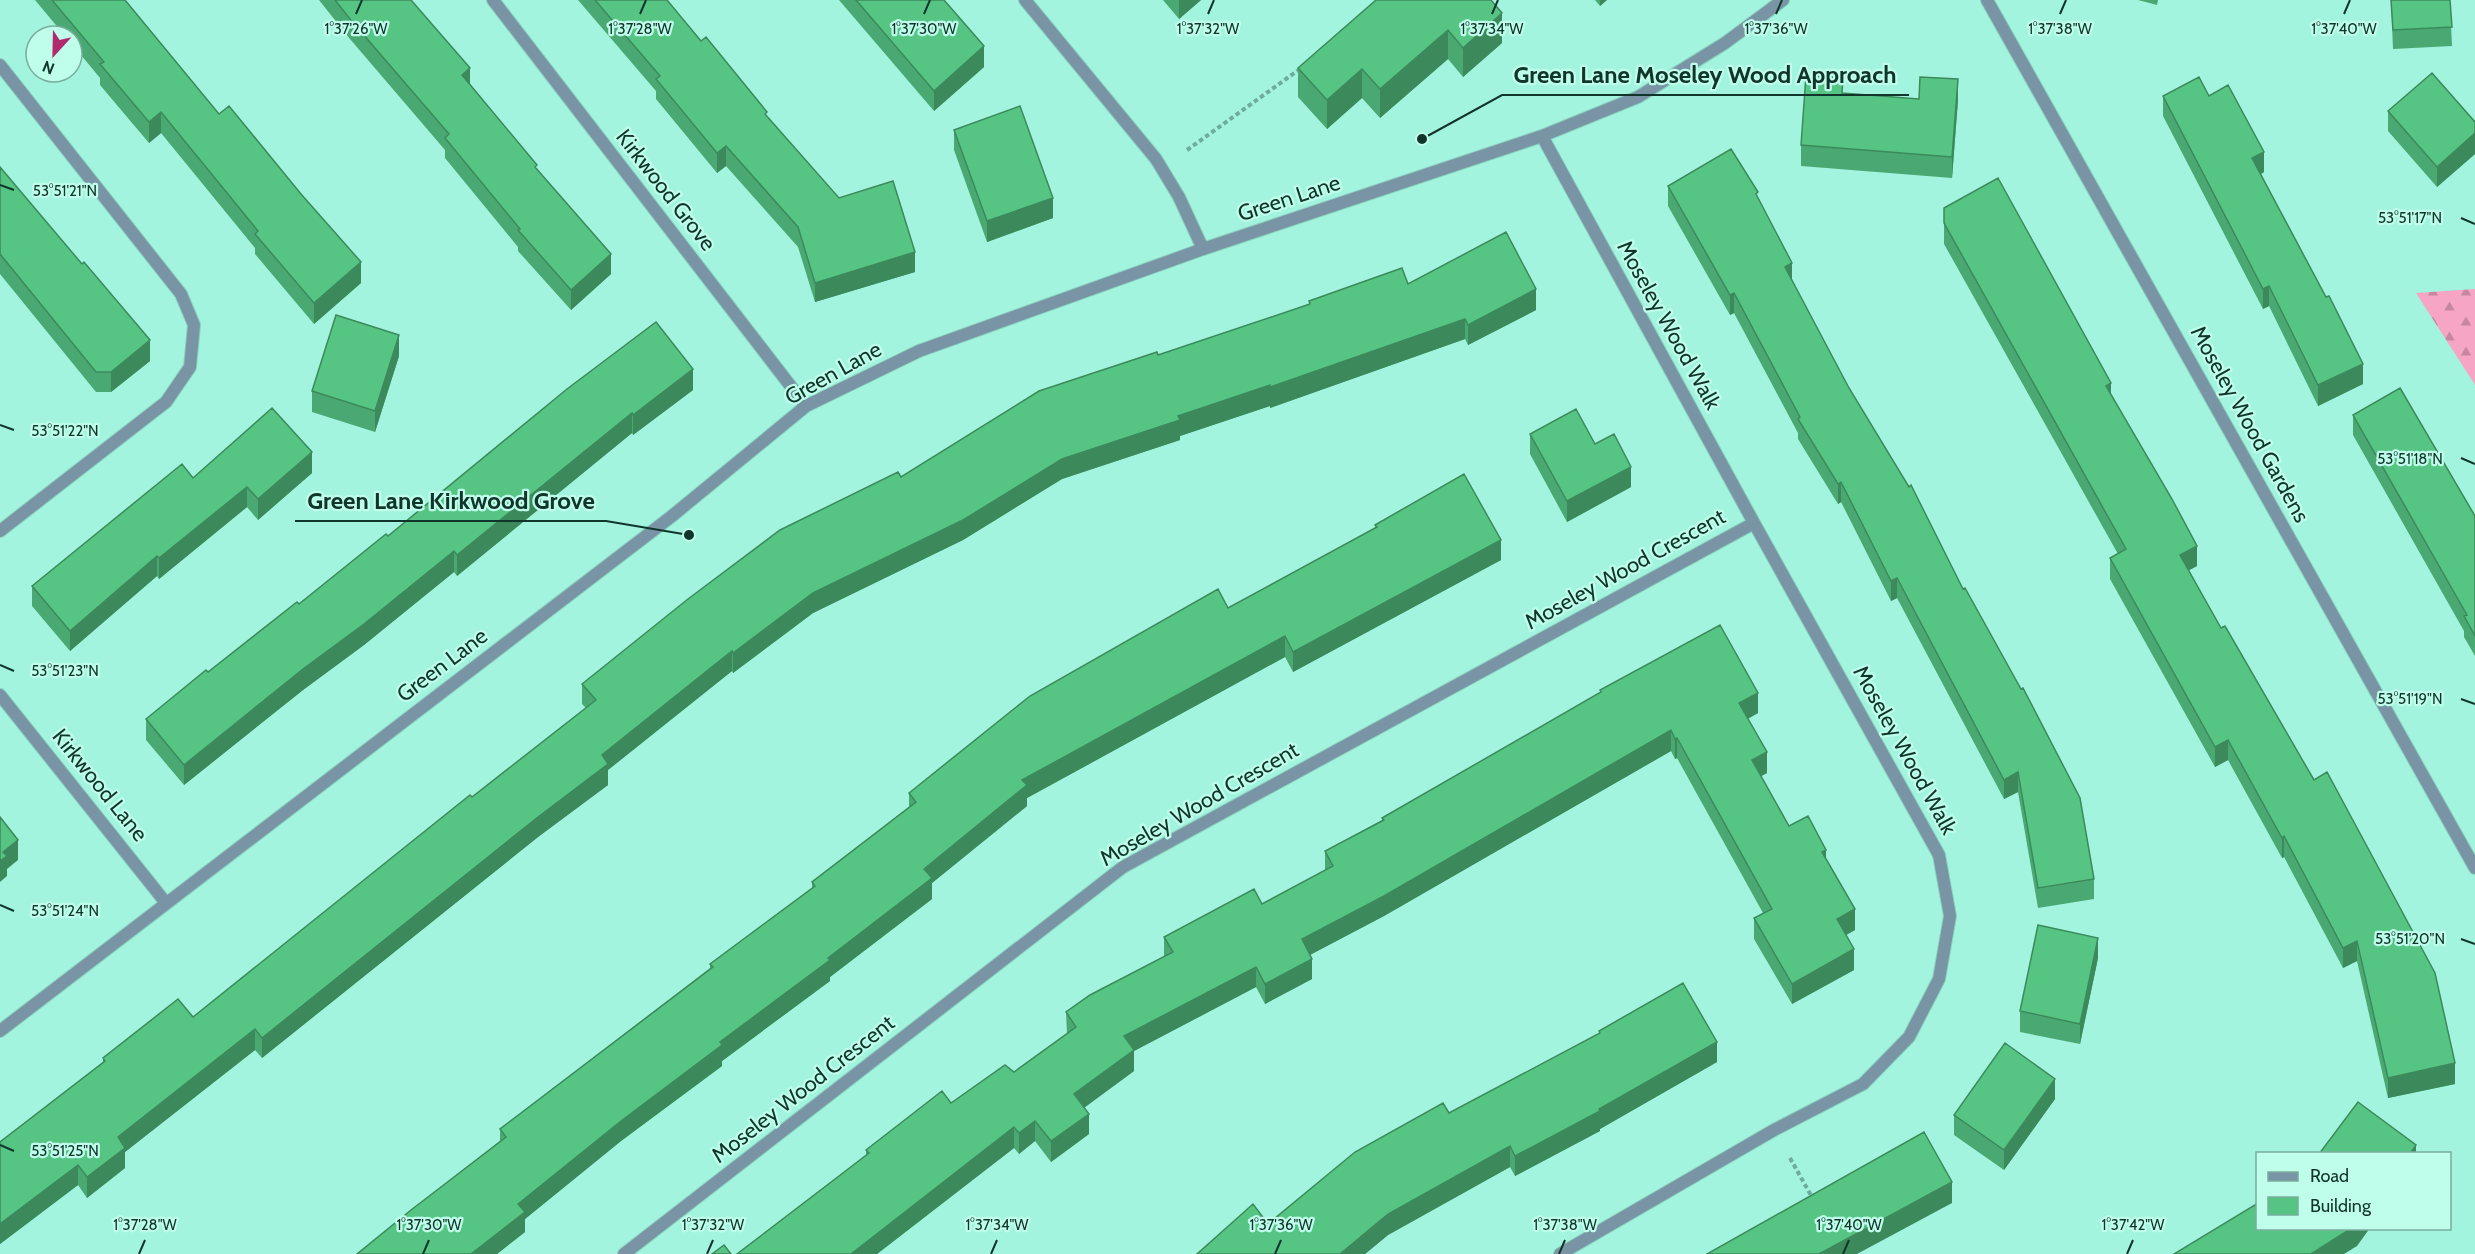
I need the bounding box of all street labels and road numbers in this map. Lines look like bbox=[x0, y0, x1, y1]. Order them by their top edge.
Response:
street label: Kirkwood Grove bbox=[610, 124, 722, 256]
street label: Green Lane bbox=[1234, 169, 1344, 227]
street label: Moseley Wood Walk bbox=[1611, 236, 1727, 414]
street label: Moseley Wood Gardens bbox=[2185, 321, 2315, 527]
street label: Green Lane bbox=[780, 335, 886, 411]
street label: Moseley Wood Crescent bbox=[1520, 502, 1730, 635]
street label: Green Lane bbox=[391, 622, 493, 708]
street label: Moseley Wood Walk bbox=[1847, 661, 1963, 839]
street label: Kirkwood Lane bbox=[46, 723, 154, 847]
street label: Moseley Wood Crescent bbox=[1095, 736, 1304, 872]
street label: Moseley Wood Crescent bbox=[706, 1009, 900, 1169]

